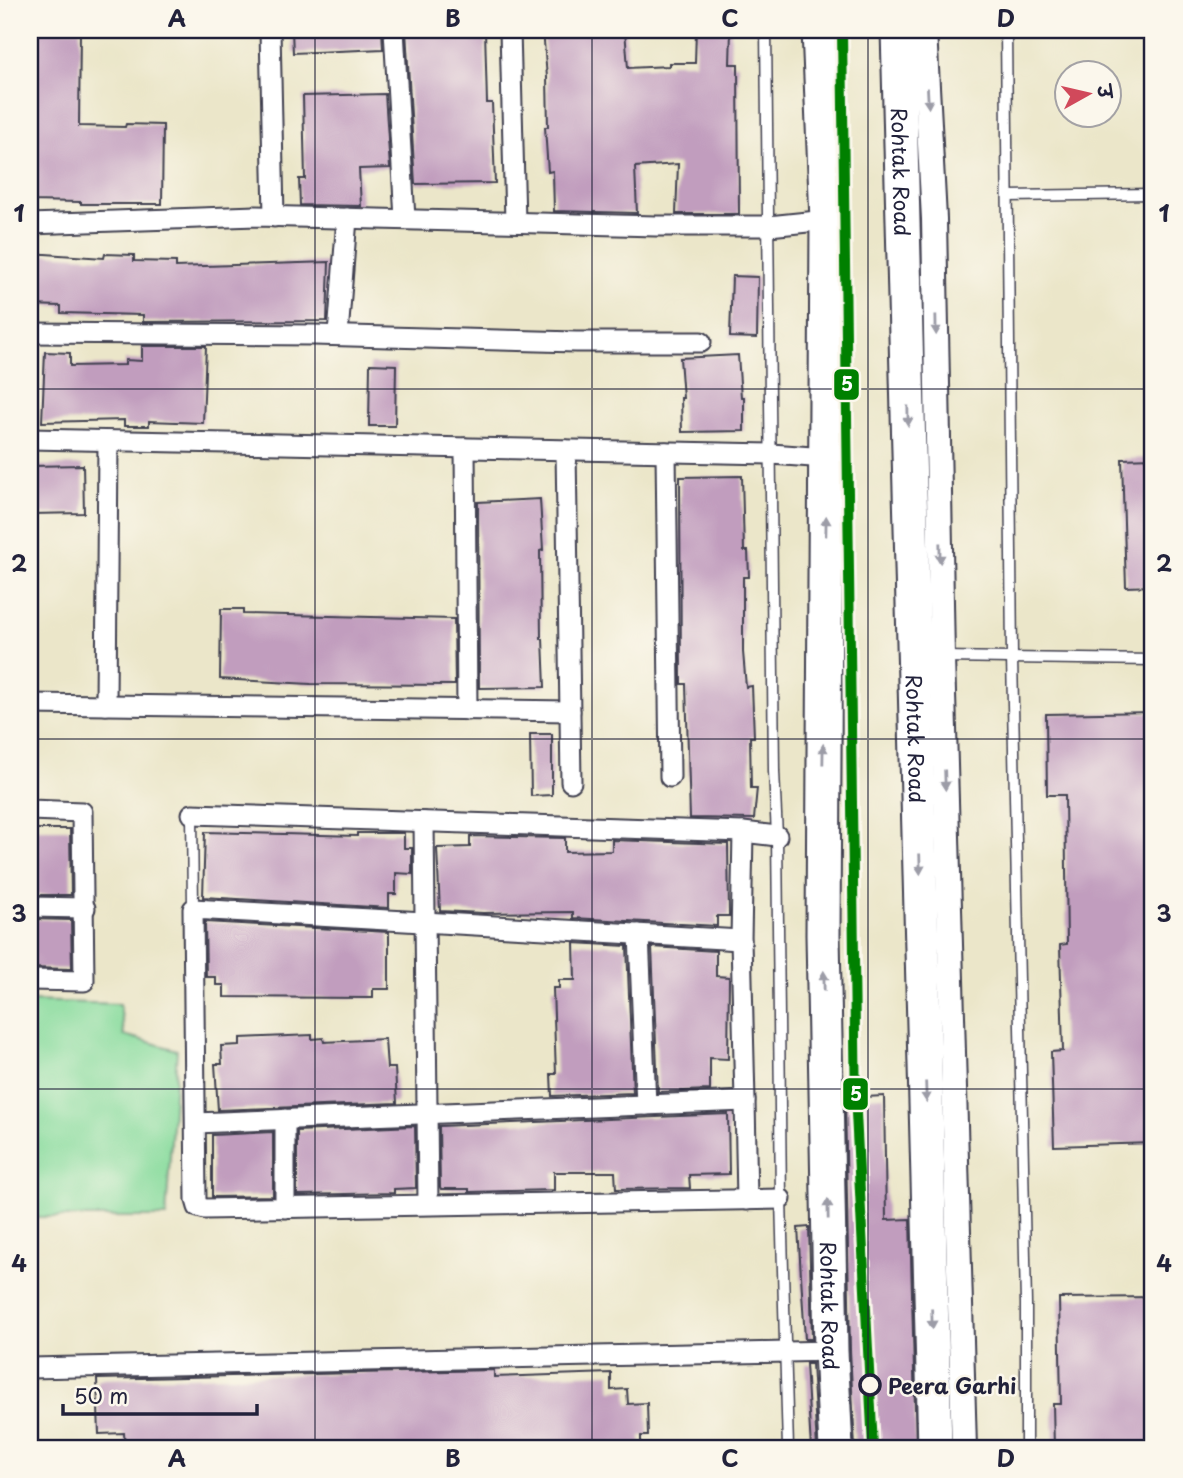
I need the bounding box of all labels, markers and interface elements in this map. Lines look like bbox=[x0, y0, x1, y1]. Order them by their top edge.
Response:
text: A bbox=[168, 0, 186, 35]
text: B bbox=[445, 0, 461, 35]
text: C bbox=[721, 0, 739, 35]
text: D bbox=[997, 0, 1015, 35]
north arrow bbox=[1054, 60, 1124, 130]
text: उ bbox=[1091, 81, 1121, 102]
one-way arrow bbox=[922, 87, 933, 109]
street label: Rohtak Road bbox=[884, 107, 919, 237]
text: 1 bbox=[14, 195, 25, 230]
text: 1 bbox=[1159, 195, 1170, 230]
one-way arrow bbox=[930, 314, 942, 336]
line badge: 5 bbox=[833, 368, 860, 401]
text: 5 bbox=[841, 369, 853, 397]
one-way arrow bbox=[902, 406, 914, 428]
one-way arrow bbox=[820, 515, 832, 537]
one-way arrow bbox=[934, 542, 946, 564]
text: 2 bbox=[11, 545, 27, 580]
text: 2 bbox=[1156, 545, 1172, 580]
street label: Rohtak Road bbox=[899, 674, 934, 804]
one-way arrow bbox=[818, 742, 829, 764]
one-way arrow bbox=[940, 769, 951, 791]
one-way arrow bbox=[914, 853, 925, 875]
text: 3 bbox=[11, 895, 27, 930]
text: 3 bbox=[1156, 895, 1172, 930]
one-way arrow bbox=[818, 970, 830, 992]
line badge: 5 bbox=[842, 1077, 869, 1111]
text: 5 bbox=[850, 1079, 862, 1107]
one-way arrow bbox=[920, 1081, 931, 1103]
one-way arrow bbox=[823, 1197, 834, 1219]
street label: Rohtak Road bbox=[813, 1241, 848, 1371]
text: 4 bbox=[11, 1245, 27, 1280]
text: 4 bbox=[1156, 1245, 1172, 1280]
one-way arrow bbox=[926, 1308, 937, 1330]
place label: Peera Garhi bbox=[888, 1369, 1016, 1401]
scale bar bbox=[63, 1373, 257, 1417]
marker: Peera Garhi bbox=[859, 1374, 881, 1396]
text: 50 m bbox=[74, 1379, 128, 1411]
text: A bbox=[168, 1440, 186, 1475]
text: B bbox=[445, 1440, 461, 1475]
text: C bbox=[721, 1440, 739, 1475]
text: D bbox=[997, 1440, 1015, 1475]

